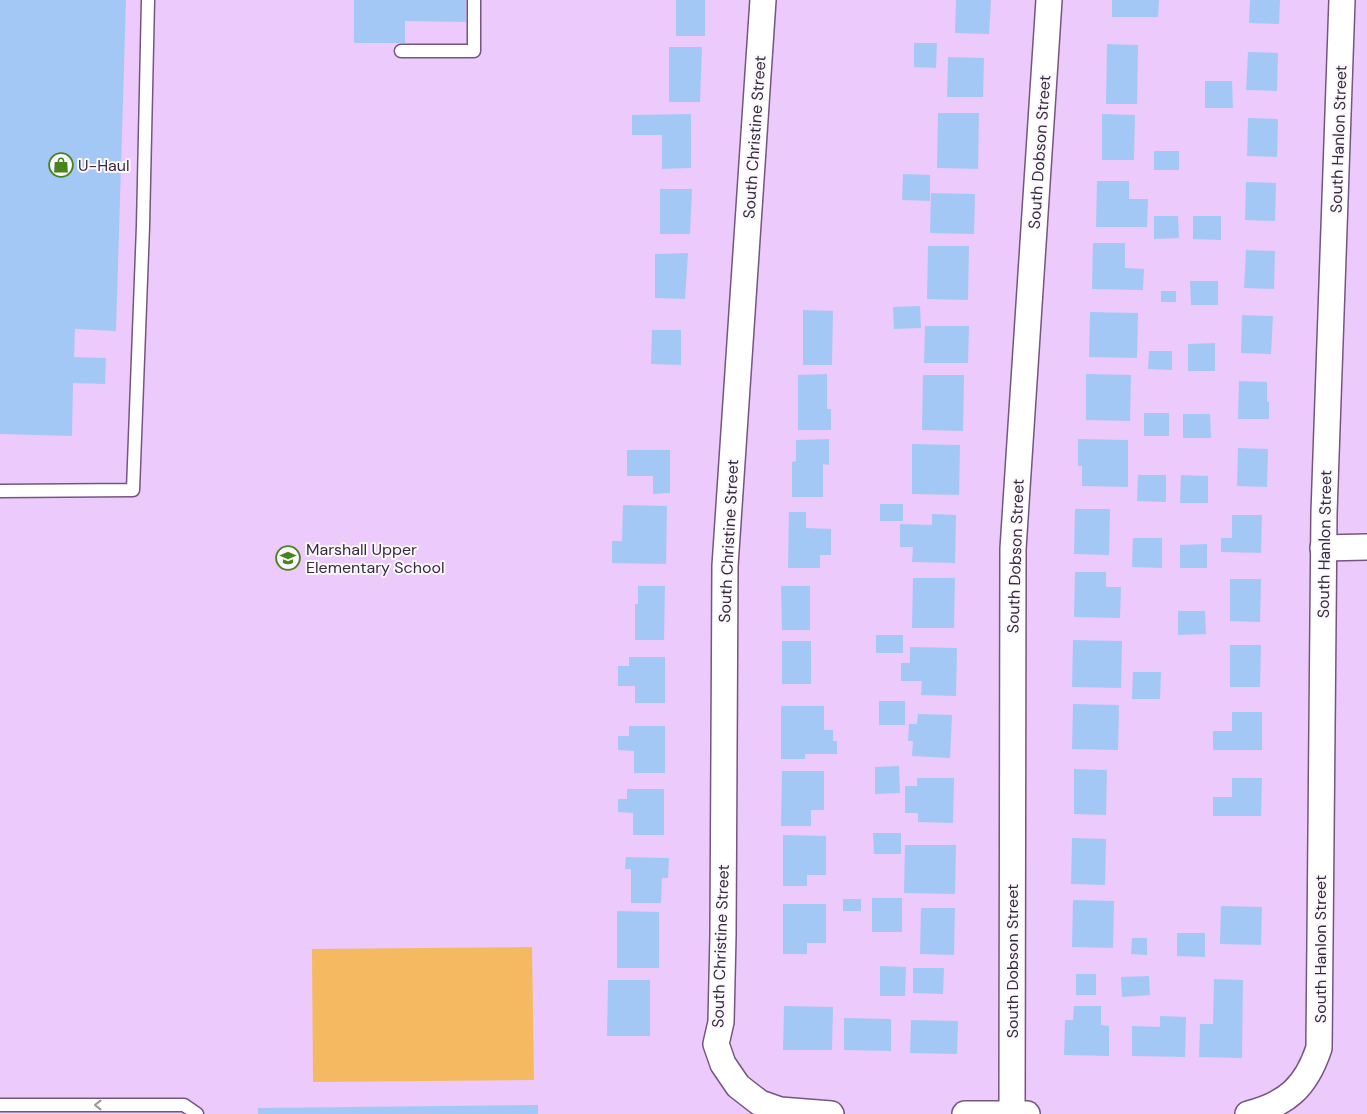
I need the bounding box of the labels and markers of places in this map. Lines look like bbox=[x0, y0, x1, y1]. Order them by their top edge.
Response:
shop icon: U-Haul bbox=[48, 152, 74, 178]
place label: U-Haul bbox=[78, 155, 129, 176]
place label: Marshall Upper Elementary School bbox=[306, 539, 444, 578]
school or university icon: Marshall Upper Elementary School bbox=[275, 545, 301, 571]

